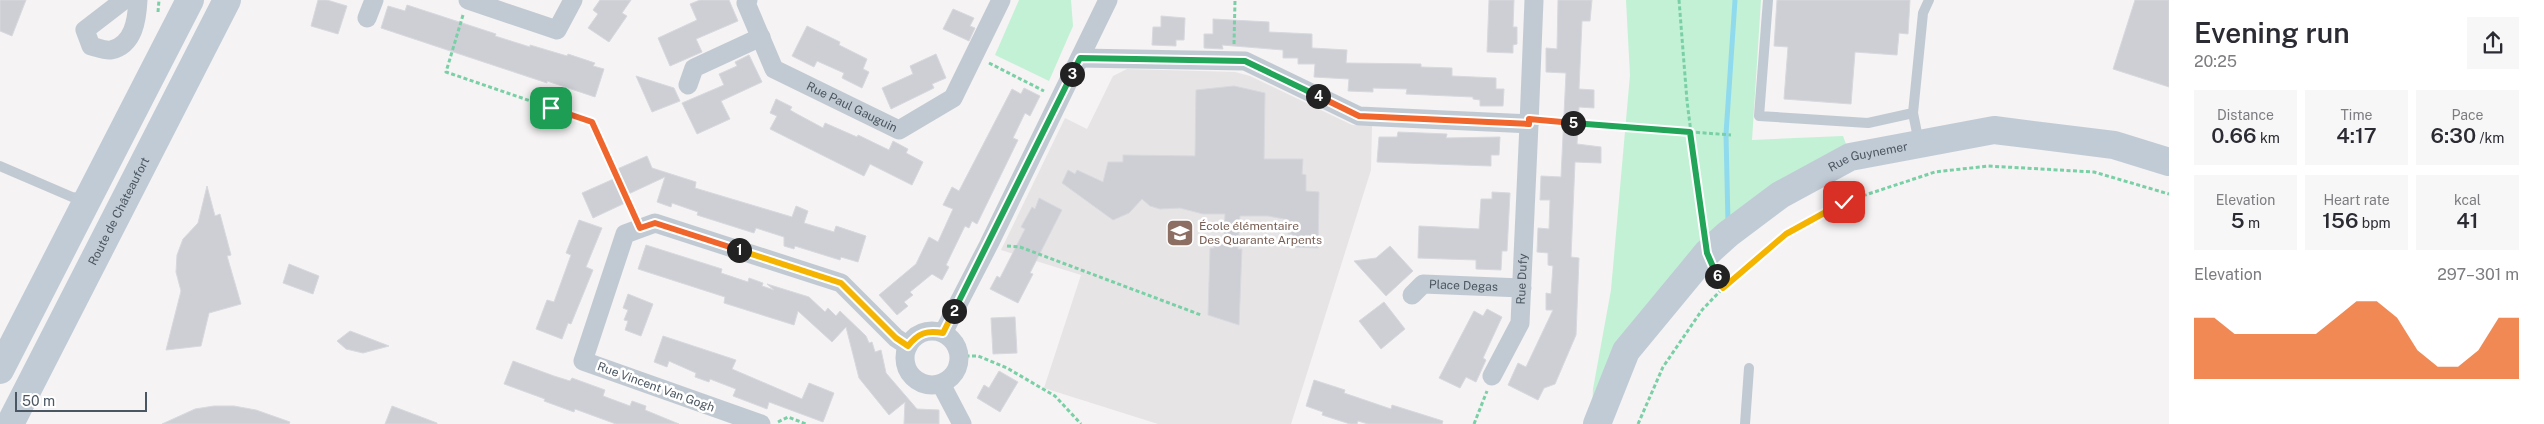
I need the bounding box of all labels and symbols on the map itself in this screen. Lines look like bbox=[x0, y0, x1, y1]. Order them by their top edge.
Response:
pin: 3 bbox=[1060, 62, 1084, 86]
street label: Rue Paul Gauguin bbox=[804, 79, 900, 135]
pin: 4 bbox=[1306, 84, 1330, 108]
pin bbox=[530, 87, 572, 129]
pin: 5 bbox=[1560, 110, 1586, 136]
street label: Rue Guynemer bbox=[1826, 139, 1909, 175]
street label: Route de Châteaufort bbox=[85, 155, 153, 268]
pin bbox=[1823, 181, 1865, 223]
school or university icon: École élémentaire Des Quarante Arpents bbox=[1165, 218, 1195, 248]
place label: École élémentaire Des Quarante Arpents bbox=[1199, 219, 1322, 247]
pin: 1 bbox=[726, 238, 752, 262]
street label: Rue Dufy bbox=[1514, 253, 1530, 305]
pin: 6 bbox=[1704, 264, 1730, 288]
street label: Place Degas bbox=[1429, 277, 1498, 294]
pin: 2 bbox=[942, 298, 966, 324]
street label: Rue Vincent Van Gogh bbox=[596, 359, 717, 415]
scale bar bbox=[15, 389, 148, 412]

